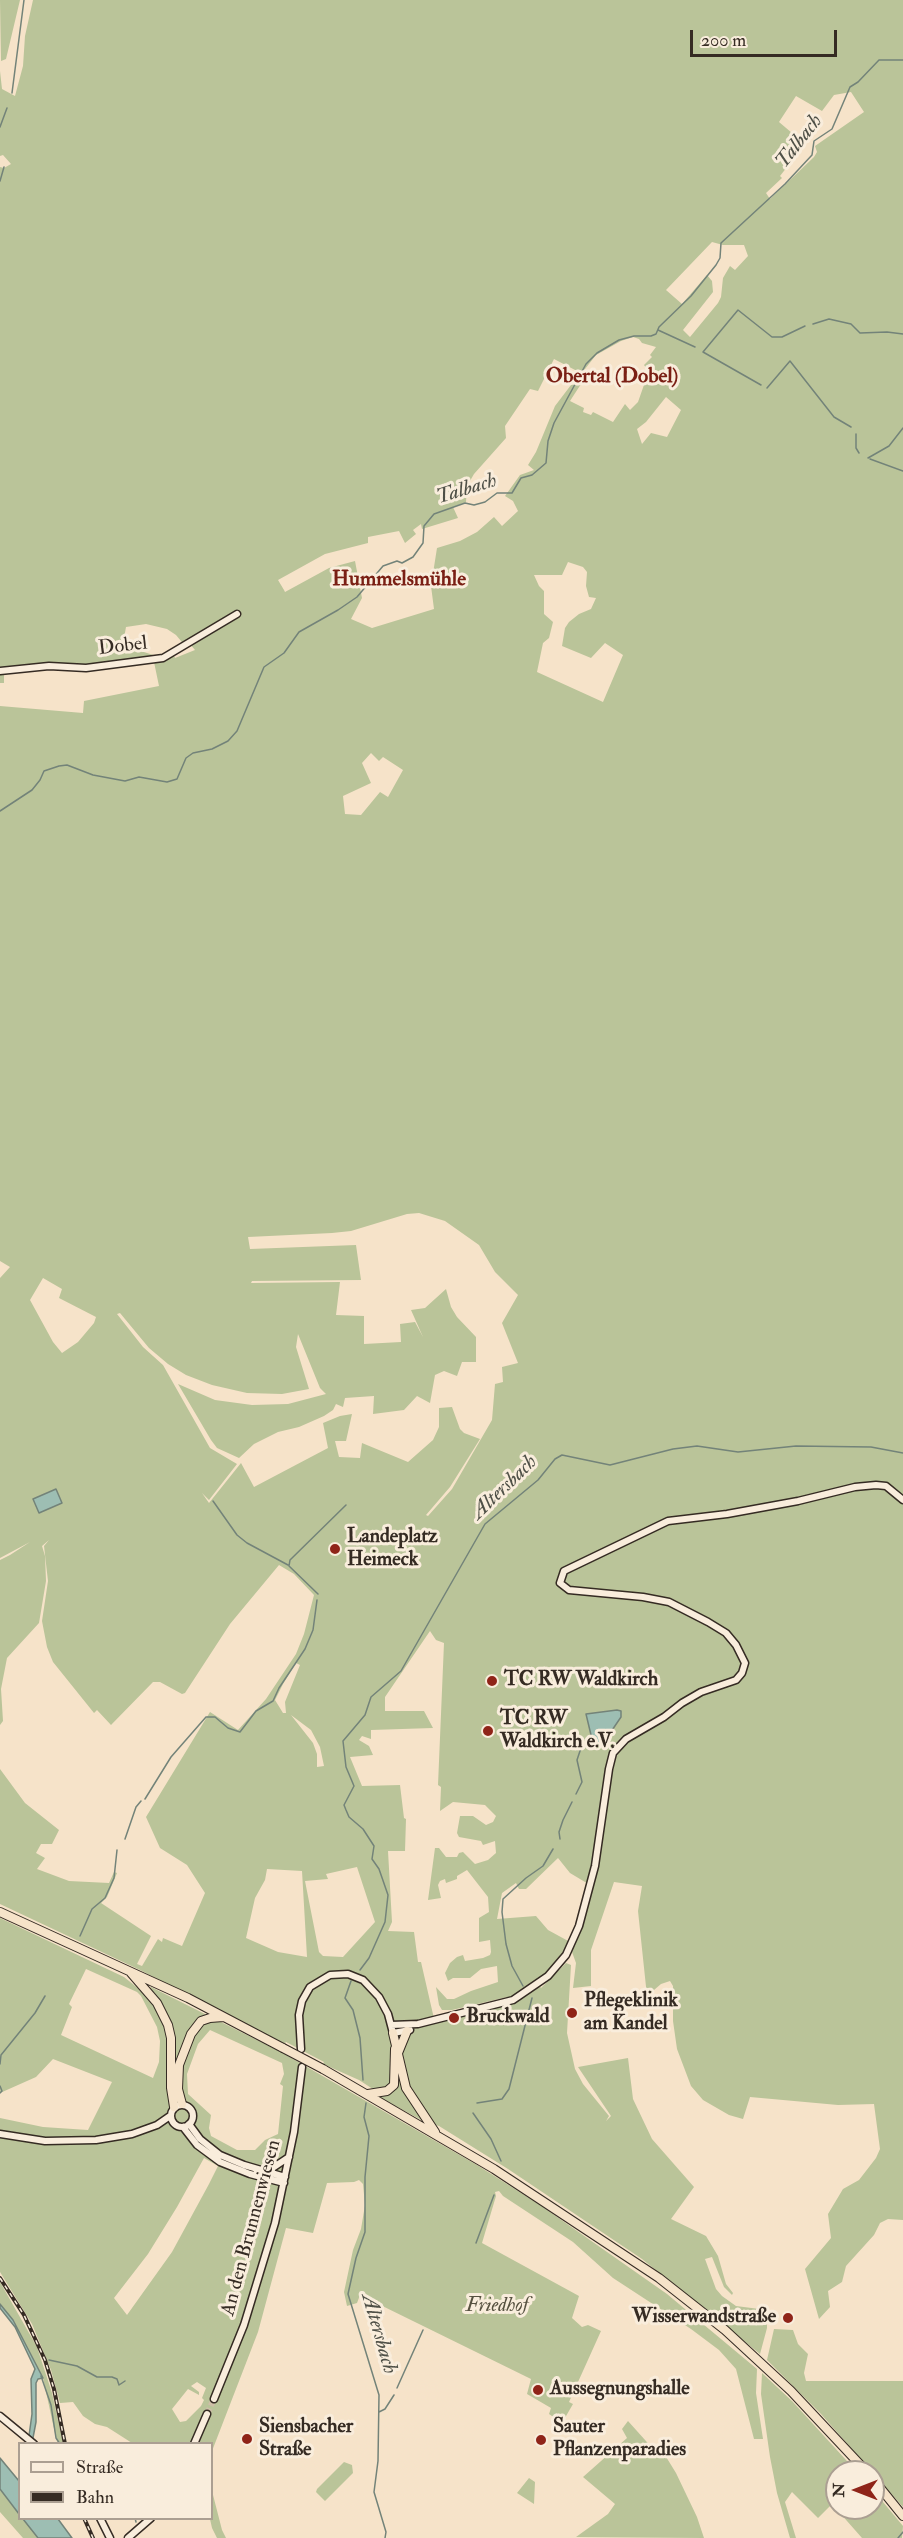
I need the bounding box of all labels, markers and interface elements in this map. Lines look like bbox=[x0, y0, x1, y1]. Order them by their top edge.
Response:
scale bar bbox=[693, 18, 840, 56]
text: 200 m bbox=[701, 29, 746, 52]
water label: Talbach bbox=[771, 110, 829, 174]
district label: Obertal (Dobel) bbox=[546, 364, 678, 390]
water label: Talbach bbox=[434, 469, 500, 511]
district label: Hummelsmühle bbox=[332, 567, 466, 593]
street label: Dobel bbox=[97, 632, 149, 662]
water label: Altersbach bbox=[467, 1450, 543, 1526]
place label: Landeplatz Heimeck bbox=[347, 1526, 438, 1573]
marker: Landeplatz Heimeck bbox=[328, 1542, 342, 1556]
place label: TC RW Waldkirch bbox=[504, 1669, 658, 1693]
marker: TC RW Waldkirch bbox=[485, 1674, 499, 1688]
place label: TC RW Waldkirch e.V. bbox=[500, 1708, 614, 1755]
marker: TC RW Waldkirch e.V. bbox=[481, 1724, 495, 1738]
place label: Pflegeklinik am Kandel bbox=[584, 1990, 678, 2037]
place label: Bruckwald bbox=[466, 2006, 550, 2030]
marker: Pflegeklinik am Kandel bbox=[565, 2006, 579, 2020]
marker: Bruckwald bbox=[447, 2011, 461, 2025]
street label: An den Brunnenwiesen bbox=[217, 2137, 287, 2319]
water label: Altersbach bbox=[355, 2291, 401, 2377]
park label: Friedhof bbox=[466, 2295, 528, 2319]
place label: Wisserwandstraße bbox=[632, 2306, 776, 2330]
marker: Wisserwandstraße bbox=[781, 2311, 795, 2325]
place label: Aussegnungshalle bbox=[550, 2378, 690, 2402]
marker: Aussegnungshalle bbox=[531, 2383, 545, 2397]
place label: Siensbacher Straße bbox=[259, 2416, 353, 2463]
place label: Sauter Pflanzenparadies bbox=[553, 2416, 686, 2463]
marker: Siensbacher Straße bbox=[240, 2432, 254, 2446]
marker: Sauter Pflanzenparadies bbox=[534, 2433, 548, 2447]
legend bbox=[18, 2442, 213, 2520]
text: Straße bbox=[76, 2456, 123, 2479]
north arrow bbox=[825, 2460, 885, 2520]
text: N bbox=[829, 2483, 849, 2497]
text: Bahn bbox=[76, 2486, 114, 2509]

